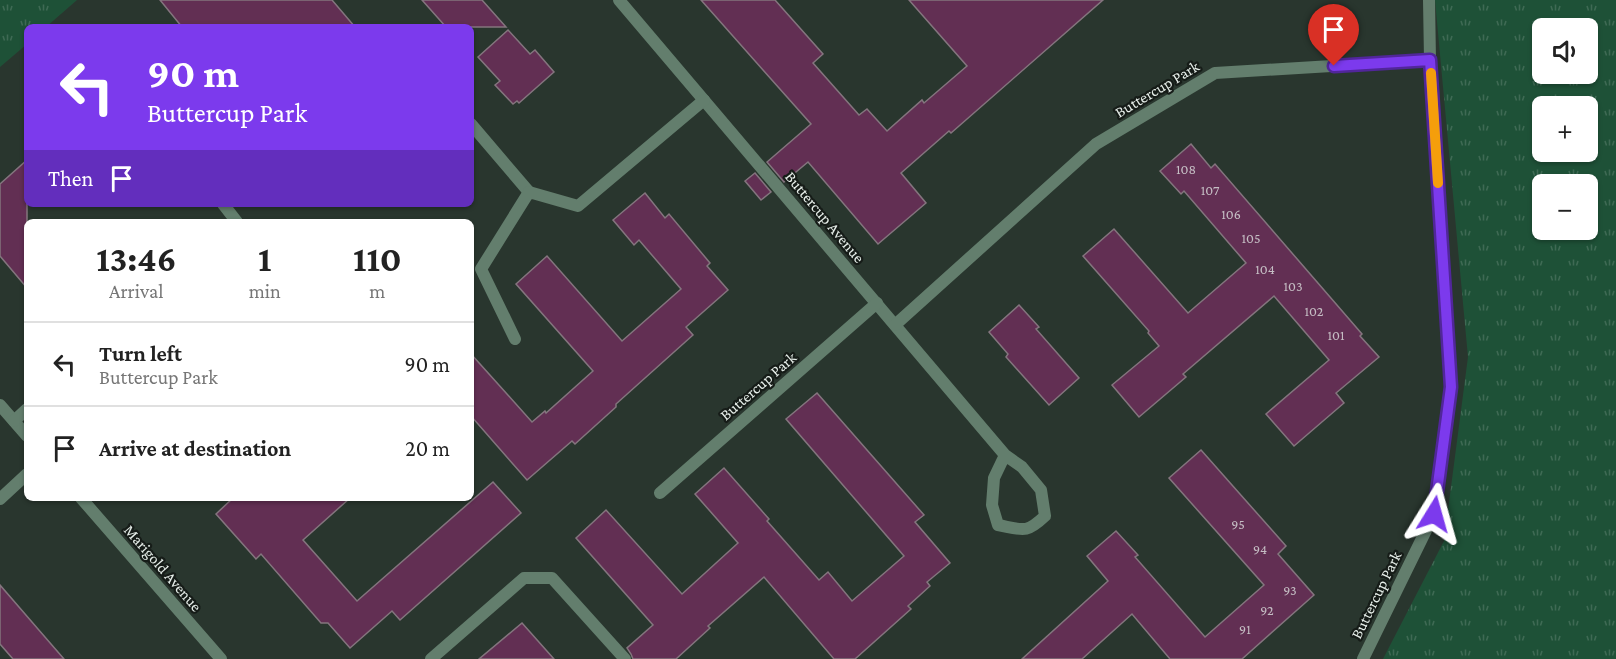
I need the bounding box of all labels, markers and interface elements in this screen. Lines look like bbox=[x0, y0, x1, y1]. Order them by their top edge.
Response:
pin bbox=[1308, 4, 1359, 66]
icon: arrive bbox=[1317, 13, 1350, 46]
map controls bbox=[1532, 18, 1598, 240]
button: sound bbox=[1532, 18, 1598, 84]
icon: left bbox=[48, 48, 126, 126]
text: 90 m bbox=[147, 49, 239, 96]
street label: Buttercup Park bbox=[1112, 57, 1203, 122]
button: + bbox=[1532, 96, 1598, 162]
text: Buttercup Park bbox=[147, 98, 307, 128]
house number: 108 bbox=[1176, 161, 1196, 177]
icon: arrive bbox=[105, 162, 138, 195]
text: Then bbox=[48, 166, 93, 191]
street label: Buttercup Avenue bbox=[781, 168, 868, 267]
button: − bbox=[1532, 174, 1598, 240]
house number: 107 bbox=[1201, 182, 1220, 198]
house number: 106 bbox=[1221, 206, 1241, 222]
house number: 105 bbox=[1241, 230, 1261, 246]
text: 13:46 bbox=[96, 239, 176, 279]
text: 1 bbox=[258, 239, 271, 279]
text: 110 bbox=[353, 239, 402, 279]
house number: 104 bbox=[1255, 261, 1275, 277]
house number: 103 bbox=[1283, 278, 1303, 294]
text: Arrival bbox=[109, 280, 164, 302]
text: min bbox=[249, 280, 281, 302]
text: m bbox=[369, 280, 385, 302]
house number: 102 bbox=[1304, 303, 1324, 319]
house number: 101 bbox=[1327, 327, 1345, 343]
text: Turn left bbox=[99, 341, 182, 366]
icon: left bbox=[48, 348, 81, 381]
street label: Buttercup Park bbox=[717, 348, 800, 424]
text: 90 m bbox=[405, 352, 450, 377]
text: Buttercup Park bbox=[99, 366, 218, 388]
icon: arrive bbox=[48, 432, 81, 465]
text: Arrive at destination bbox=[99, 436, 291, 461]
text: 20 m bbox=[405, 436, 450, 461]
position arrow bbox=[1402, 482, 1466, 546]
house number: 95 bbox=[1231, 516, 1245, 532]
street label: Marigold Avenue bbox=[120, 521, 205, 615]
house number: 94 bbox=[1253, 541, 1267, 557]
street label: Buttercup Park bbox=[1348, 548, 1406, 642]
house number: 93 bbox=[1283, 582, 1297, 598]
house number: 92 bbox=[1260, 602, 1274, 618]
house number: 91 bbox=[1239, 621, 1251, 637]

